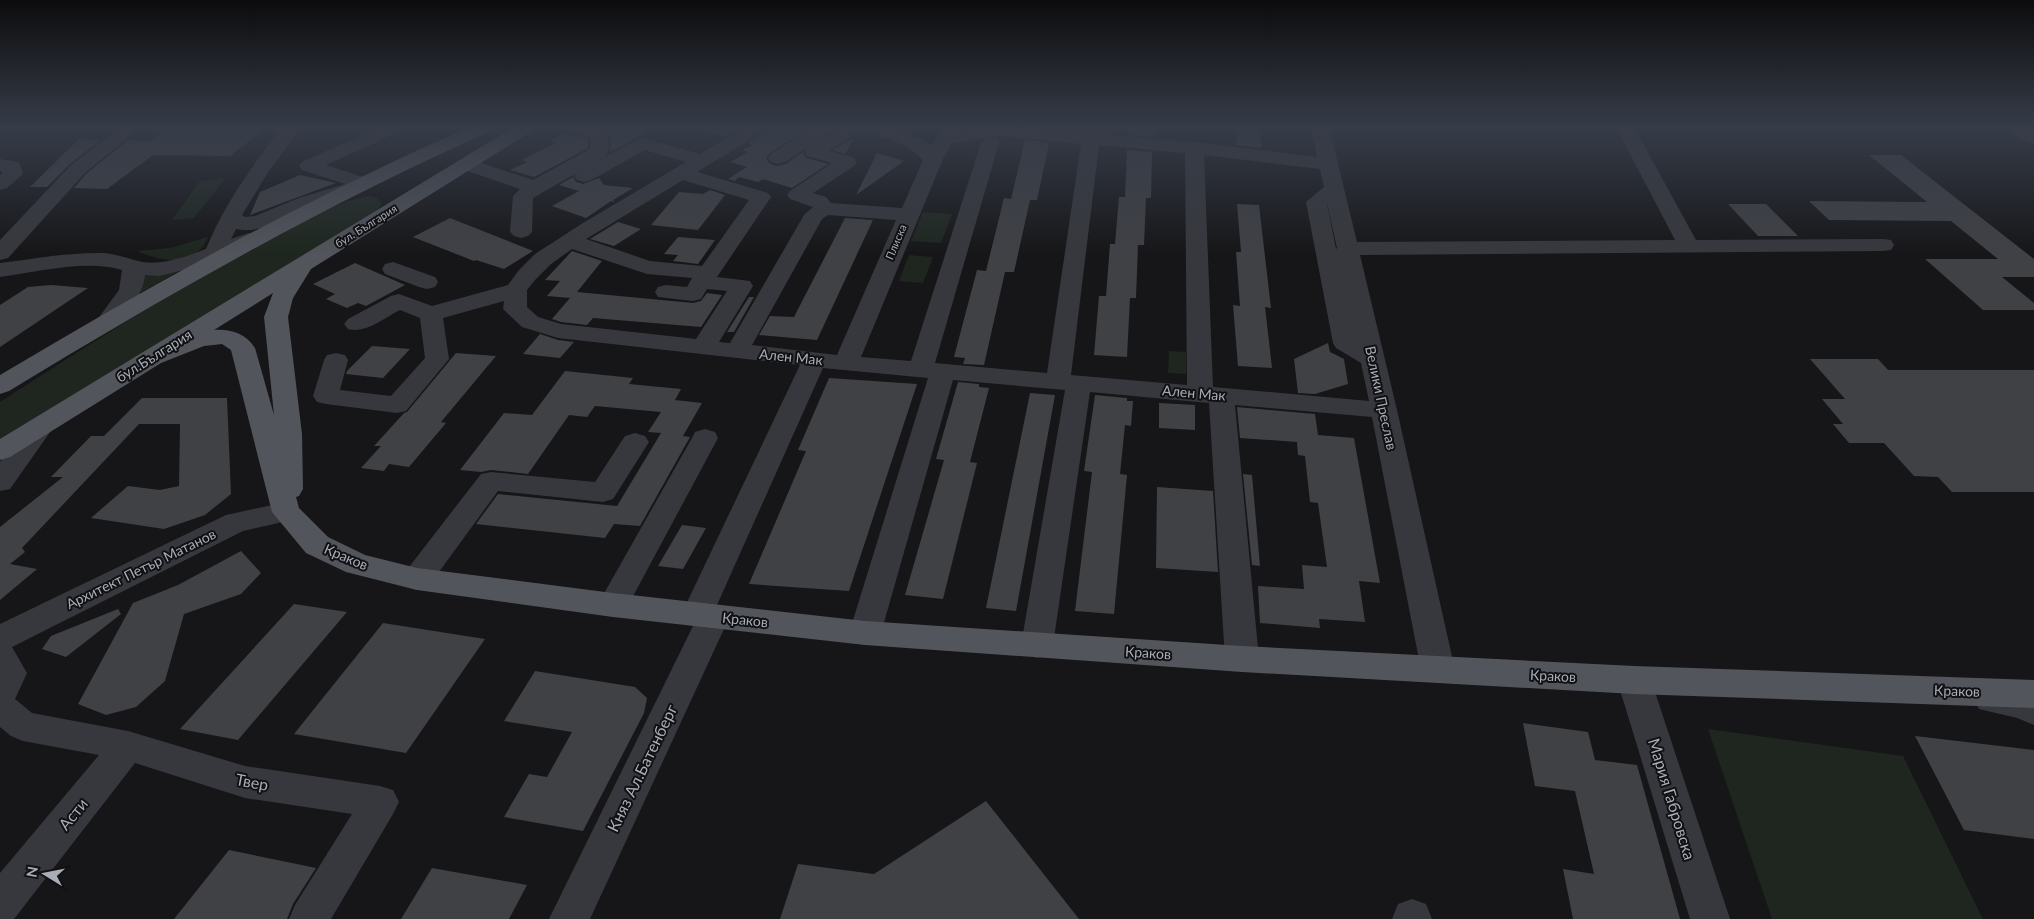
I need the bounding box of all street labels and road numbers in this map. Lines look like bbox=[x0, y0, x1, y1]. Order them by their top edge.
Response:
street label: бул. България bbox=[332, 201, 399, 250]
street label: Плиска bbox=[882, 222, 909, 261]
street label: бул.България bbox=[113, 326, 195, 386]
street label: Велики Преслав bbox=[1362, 344, 1401, 451]
street label: Ален Мак bbox=[759, 345, 824, 368]
street label: Ален Мак bbox=[1162, 381, 1227, 404]
street label: Архитект Петър Матанов bbox=[63, 525, 218, 612]
street label: Краков bbox=[322, 540, 371, 573]
street label: Краков bbox=[721, 609, 769, 630]
street label: Краков bbox=[1125, 642, 1172, 663]
street label: Краков bbox=[1530, 666, 1576, 685]
street label: Краков bbox=[1934, 681, 1980, 700]
street label: Княз Ал.Батенберг bbox=[603, 701, 681, 834]
street label: Мария Габровска bbox=[1645, 736, 1700, 862]
street label: Твер bbox=[234, 769, 270, 794]
street label: Асти bbox=[54, 794, 91, 833]

